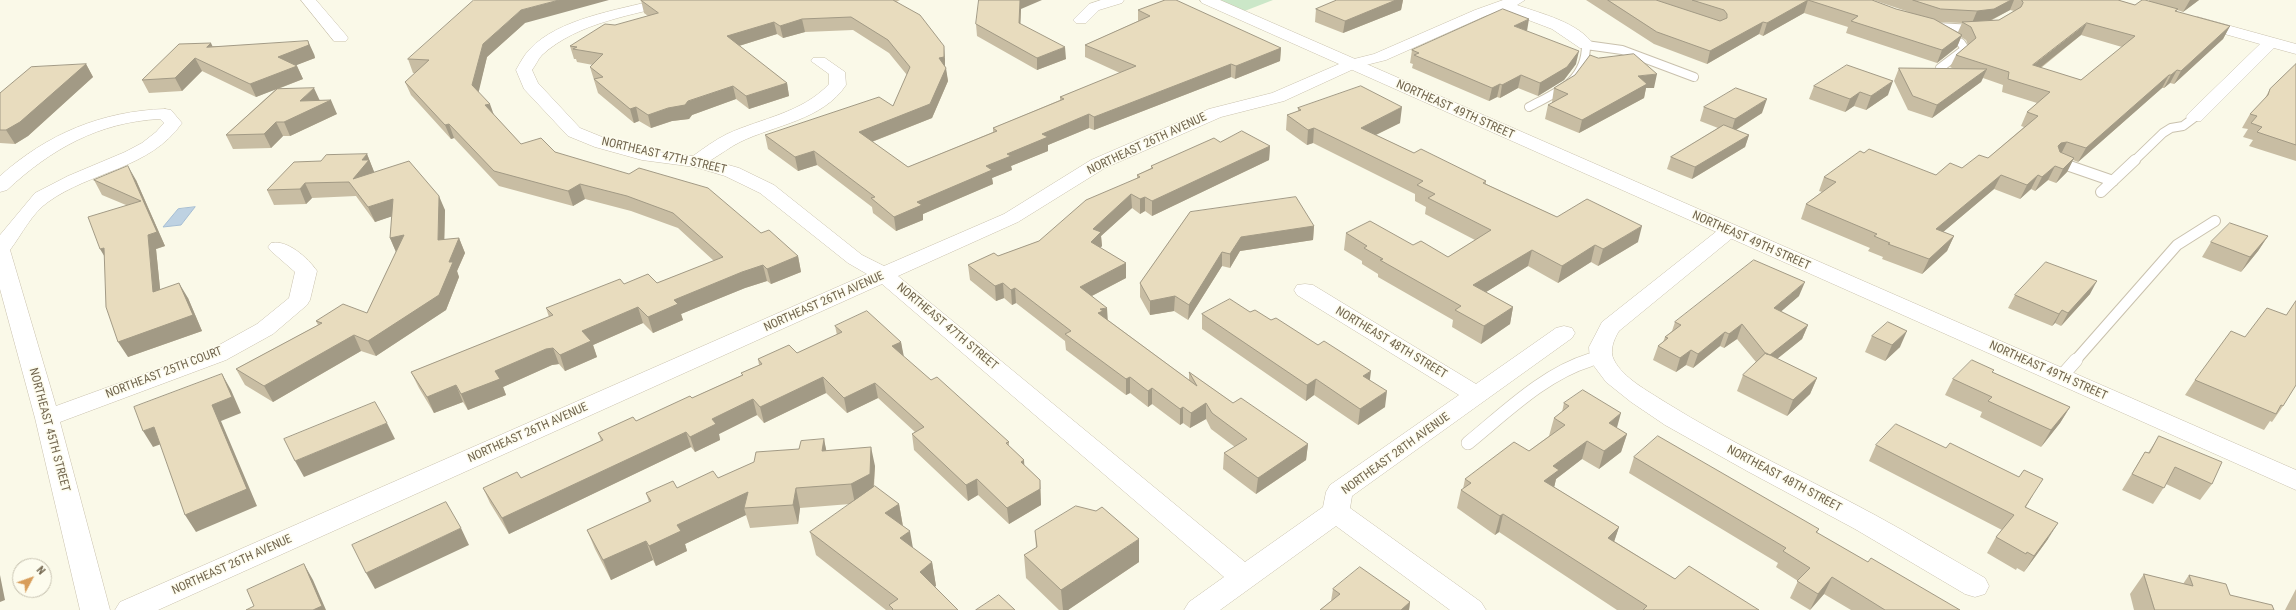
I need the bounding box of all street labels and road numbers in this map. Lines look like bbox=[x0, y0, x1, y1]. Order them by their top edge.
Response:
street label: NORTHEAST 49TH STREET bbox=[1394, 77, 1516, 143]
street label: NORTHEAST 26TH AVENUE bbox=[1085, 110, 1209, 178]
street label: NORTHEAST 47TH STREET bbox=[600, 135, 728, 177]
street label: NORTHEAST 49TH STREET bbox=[1690, 208, 1812, 274]
street label: NORTHEAST 26TH AVENUE bbox=[762, 269, 886, 335]
street label: NORTHEAST 47TH STREET bbox=[893, 280, 1001, 374]
street label: NORTHEAST 48TH STREET bbox=[1333, 304, 1449, 382]
street label: NORTHEAST 49TH STREET bbox=[1987, 338, 2109, 404]
street label: NORTHEAST 25TH COURT bbox=[104, 344, 224, 402]
street label: NORTHEAST 45TH STREET bbox=[26, 366, 72, 494]
street label: NORTHEAST 26TH AVENUE bbox=[466, 400, 590, 466]
street label: NORTHEAST 28TH AVENUE bbox=[1339, 410, 1453, 498]
street label: NORTHEAST 48TH STREET bbox=[1724, 443, 1844, 515]
street label: NORTHEAST 26TH AVENUE bbox=[170, 532, 294, 598]

